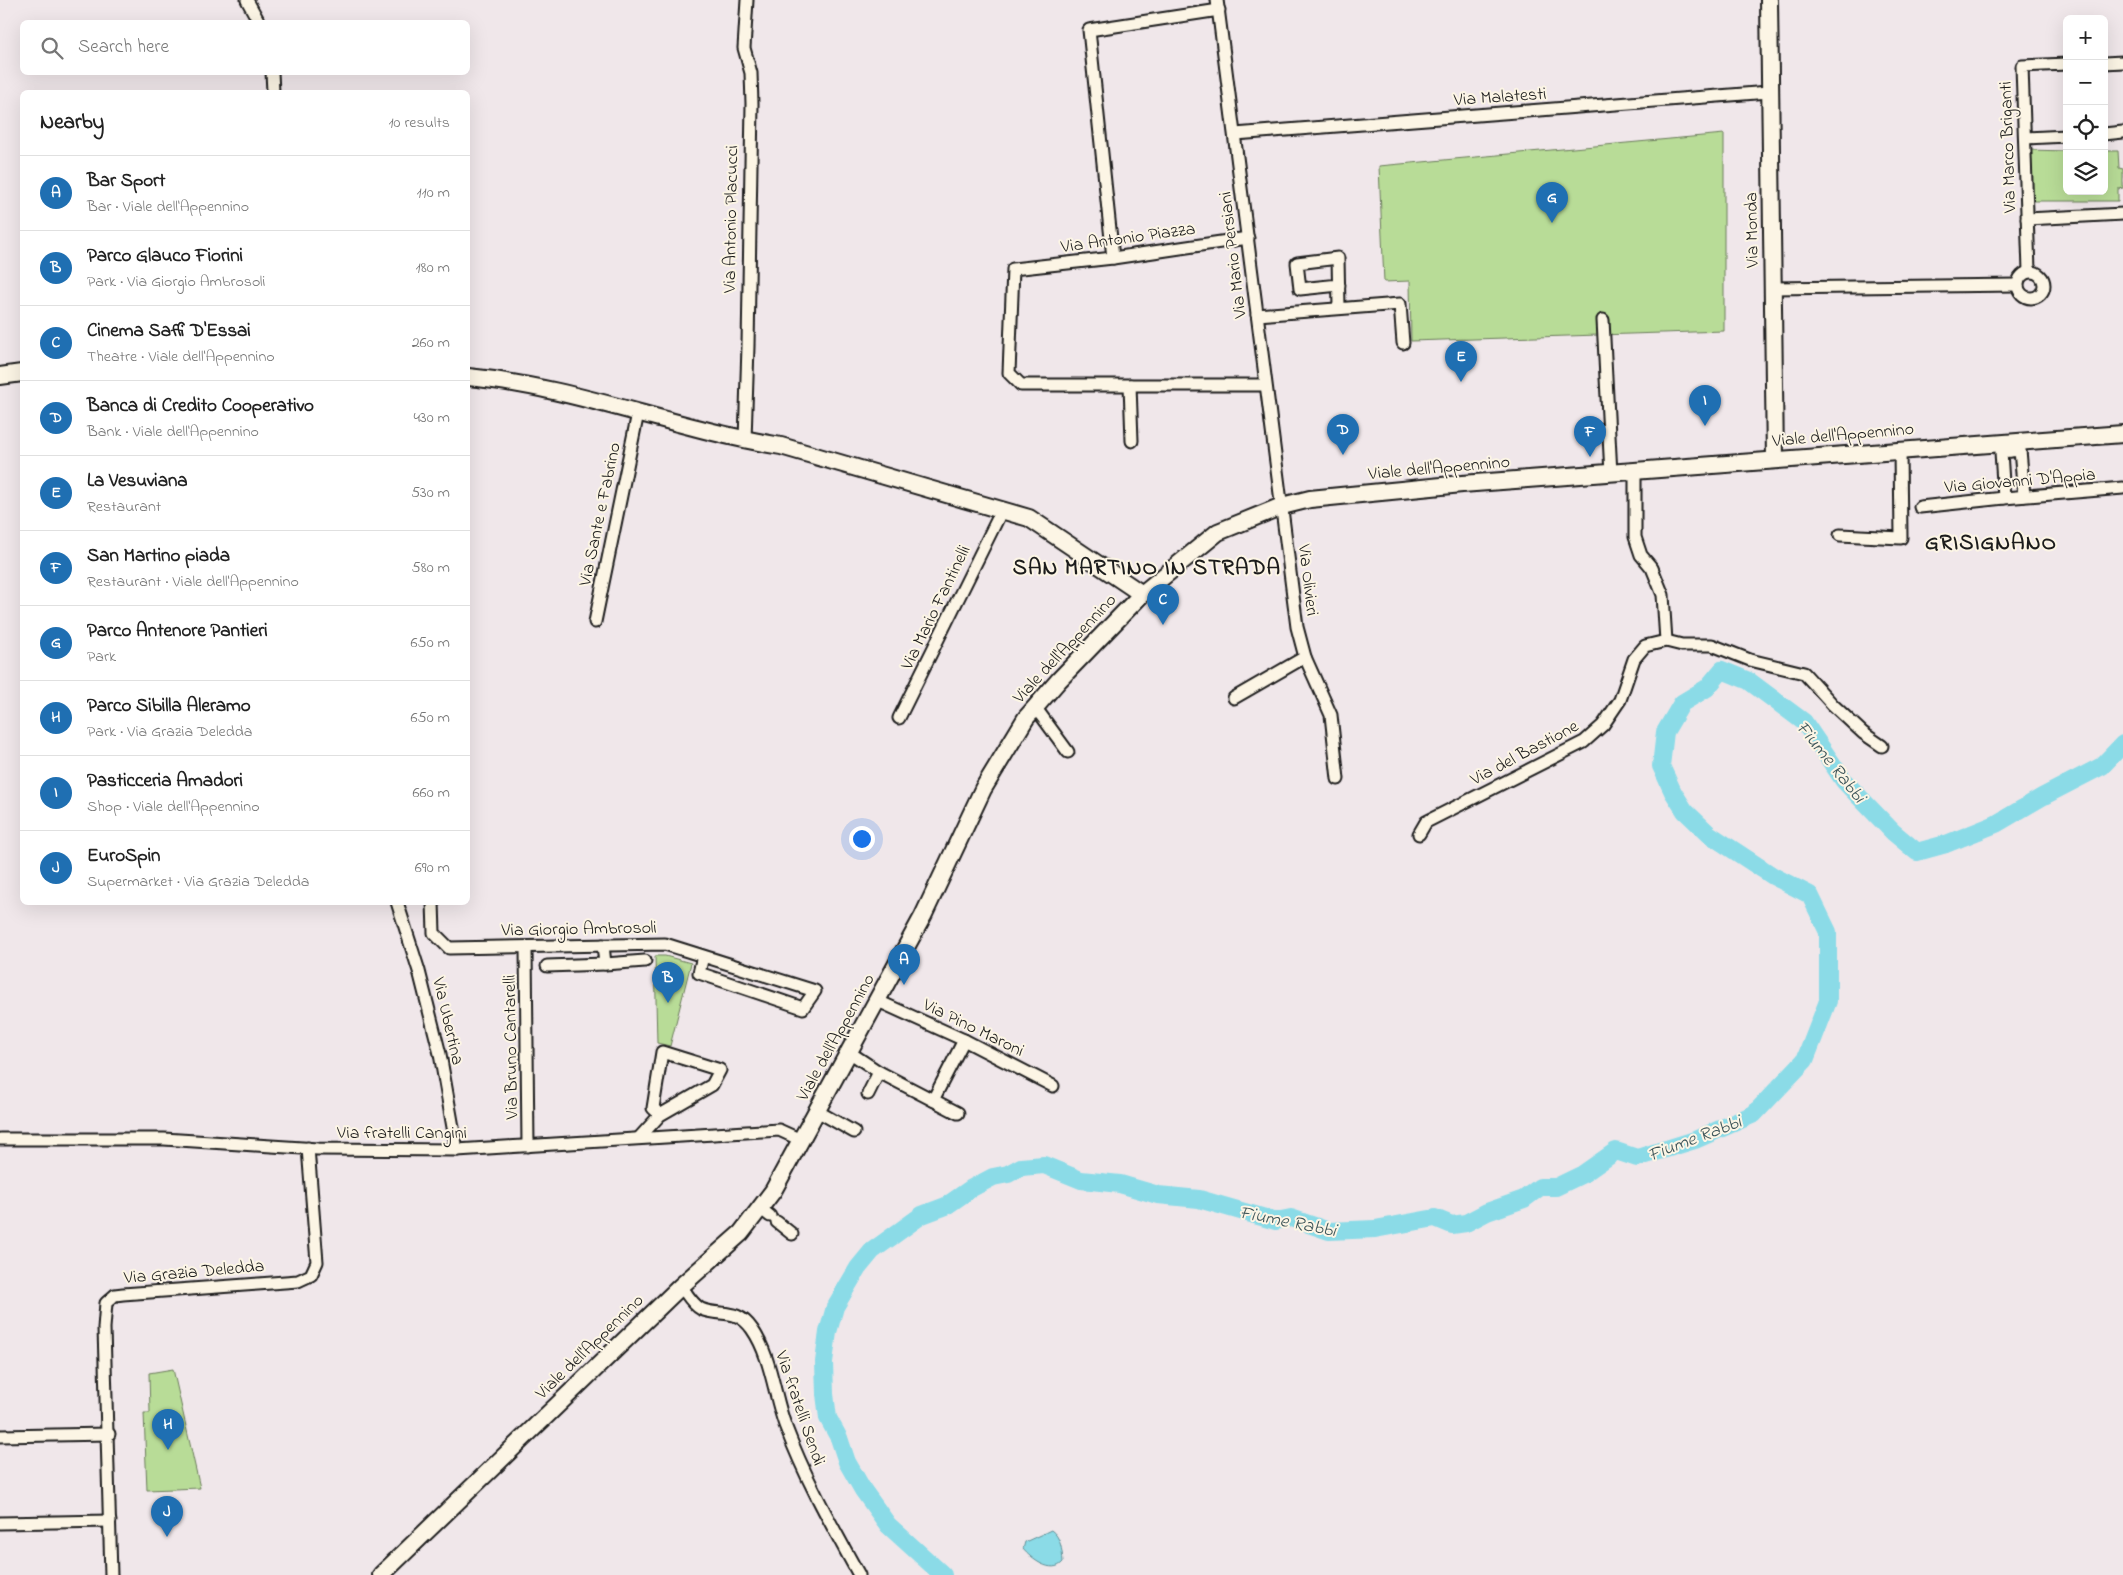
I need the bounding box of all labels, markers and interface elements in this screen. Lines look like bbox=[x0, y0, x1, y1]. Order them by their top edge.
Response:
map controls bbox=[2063, 15, 2108, 195]
button: + bbox=[2063, 15, 2108, 60]
search box bbox=[20, 20, 470, 75]
icon: search bbox=[38, 34, 66, 62]
text: Search here bbox=[78, 34, 169, 61]
button: − bbox=[2063, 60, 2108, 105]
street label: Via Marco Briganti bbox=[1994, 81, 2025, 214]
street label: Via Malatesti bbox=[1452, 82, 1547, 114]
button: locate bbox=[2063, 105, 2108, 150]
text: Nearby bbox=[40, 108, 104, 138]
text: 10 results bbox=[388, 111, 450, 135]
street label: Via Antonio Placucci bbox=[718, 145, 746, 294]
button: layers bbox=[2063, 150, 2108, 195]
text: Bar Sport bbox=[87, 168, 165, 195]
text: A bbox=[51, 181, 61, 205]
text: 110 m bbox=[416, 181, 450, 205]
pin: G bbox=[1536, 182, 1568, 223]
street label: Via Mario Persiani bbox=[1213, 190, 1255, 321]
street label: Via Monda bbox=[1739, 192, 1767, 269]
text: Bar · Viale dell'Appennino bbox=[87, 195, 249, 219]
street label: Via Antonio Piazza bbox=[1058, 217, 1197, 261]
text: Parco Glauco Fiorini bbox=[87, 243, 243, 270]
text: B bbox=[51, 256, 61, 280]
text: 180 m bbox=[416, 256, 450, 280]
text: Park · Via Giorgio Ambrosoli bbox=[87, 270, 265, 294]
text: Cinema Saffi D'Essai bbox=[87, 318, 251, 345]
text: C bbox=[52, 331, 60, 355]
text: 260 m bbox=[412, 331, 450, 355]
pin: E bbox=[1445, 341, 1477, 382]
text: Theatre · Viale dell'Appennino bbox=[87, 345, 275, 369]
pin: I bbox=[1689, 385, 1721, 426]
text: Banca di Credito Cooperativo bbox=[87, 393, 314, 420]
text: D bbox=[50, 406, 62, 430]
text: 430 m bbox=[413, 406, 450, 430]
pin: D bbox=[1327, 414, 1359, 455]
pin: F bbox=[1574, 416, 1606, 457]
street label: Viale dell'Appennino bbox=[1770, 417, 1915, 455]
text: Bank · Viale dell'Appennino bbox=[87, 420, 259, 444]
street label: Via Sante e Fabrino bbox=[573, 440, 629, 590]
street label: Viale dell'Appennino bbox=[1366, 450, 1511, 488]
street label: Via Giovanni D'Appia bbox=[1943, 462, 2097, 502]
text: La Vesuviana bbox=[87, 468, 188, 495]
text: E bbox=[51, 481, 61, 505]
text: 530 m bbox=[411, 481, 450, 505]
text: Restaurant bbox=[87, 495, 161, 519]
district label: GRISIGNANO bbox=[1925, 528, 2057, 560]
street label: Via Mario Fantinelli bbox=[895, 541, 978, 676]
street label: Via Olivieri bbox=[1290, 542, 1324, 618]
text: San Martino piada bbox=[87, 543, 230, 570]
district label: SAN MARTINO IN STRADA bbox=[1013, 553, 1281, 585]
text: F bbox=[51, 556, 61, 580]
text: 580 m bbox=[412, 556, 450, 580]
text: Restaurant · Viale dell'Appennino bbox=[87, 570, 299, 594]
pin: C bbox=[1147, 584, 1179, 625]
street label: Viale dell'Appennino bbox=[1007, 589, 1123, 711]
text: Parco Antenore Pantieri bbox=[87, 618, 268, 645]
text: G bbox=[51, 631, 61, 655]
text: 650 m bbox=[410, 631, 450, 655]
text: Park bbox=[87, 645, 116, 669]
text: Parco Sibilla Aleramo bbox=[87, 693, 251, 720]
text: H bbox=[51, 706, 61, 730]
text: 650 m bbox=[410, 706, 450, 730]
street label: Via del Bastione bbox=[1465, 714, 1584, 794]
water label: Fiume Rabbi bbox=[1789, 716, 1872, 810]
text: Park · Via Grazia Deledda bbox=[87, 720, 252, 744]
text: Pasticceria Amadori bbox=[87, 768, 243, 795]
text: I bbox=[54, 781, 58, 805]
text: 660 m bbox=[413, 781, 450, 805]
text: Shop · Viale dell'Appennino bbox=[87, 795, 260, 819]
your location bbox=[849, 826, 875, 852]
text: EuroSpin bbox=[87, 843, 160, 870]
text: J bbox=[52, 856, 60, 880]
text: 690 m bbox=[415, 856, 450, 880]
text: Supermarket · Via Grazia Deledda bbox=[87, 870, 309, 894]
street label: Via Giorgio Ambrosoli bbox=[500, 916, 657, 945]
pin: A bbox=[888, 944, 920, 985]
pin: B bbox=[652, 962, 684, 1003]
street label: Viale dell'Appennino bbox=[790, 970, 883, 1107]
street label: Via Ubertina bbox=[424, 974, 470, 1068]
street label: Via Bruno Cantarelli bbox=[498, 974, 526, 1121]
street label: Via Pino Maroni bbox=[917, 993, 1028, 1065]
water label: Fiume Rabbi bbox=[1644, 1109, 1747, 1170]
street label: Via fratelli Cangini bbox=[336, 1121, 467, 1148]
water label: Fiume Rabbi bbox=[1237, 1200, 1340, 1245]
street label: Via Grazia Deledda bbox=[122, 1254, 265, 1292]
street label: Viale dell'Appennino bbox=[530, 1289, 650, 1407]
street label: Via fratelli Sendi bbox=[767, 1347, 831, 1469]
pin: H bbox=[152, 1409, 184, 1450]
pin: J bbox=[151, 1496, 183, 1537]

